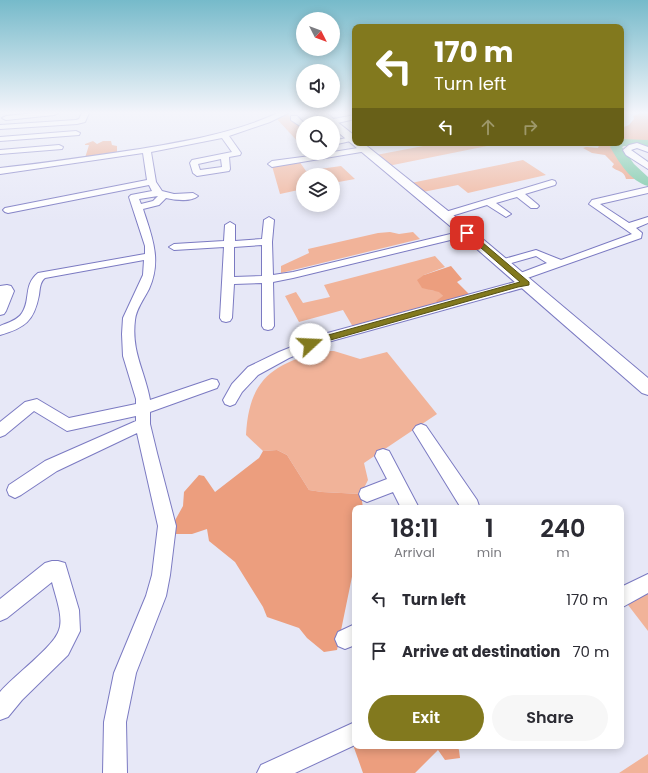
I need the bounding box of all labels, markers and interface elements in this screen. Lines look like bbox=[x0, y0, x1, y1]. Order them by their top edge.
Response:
north arrow bbox=[296, 12, 340, 56]
map controls bbox=[296, 12, 340, 212]
text: 170 m bbox=[434, 33, 513, 72]
icon: left bbox=[368, 40, 420, 92]
button: sound bbox=[296, 64, 340, 108]
text: Turn left bbox=[434, 71, 506, 96]
button: search bbox=[296, 116, 340, 160]
icon: left bbox=[435, 116, 457, 138]
icon: ahead bbox=[477, 116, 499, 138]
icon: right bbox=[519, 116, 541, 138]
button: layers bbox=[296, 168, 340, 212]
pin bbox=[450, 216, 484, 250]
icon: arrive bbox=[456, 222, 478, 244]
position arrow bbox=[289, 323, 331, 365]
text: 18:11 bbox=[391, 512, 438, 545]
text: 1 bbox=[485, 512, 494, 545]
text: 240 bbox=[540, 512, 585, 545]
text: Arrival bbox=[394, 543, 435, 562]
text: min bbox=[477, 543, 502, 562]
text: m bbox=[556, 543, 570, 562]
icon: left bbox=[368, 588, 390, 610]
text: Turn left bbox=[402, 589, 466, 610]
text: 170 m bbox=[566, 589, 608, 610]
icon: arrive bbox=[368, 640, 390, 662]
text: Arrive at destination bbox=[402, 641, 560, 662]
text: 70 m bbox=[572, 641, 609, 662]
button: Exit bbox=[368, 695, 484, 741]
button: Share bbox=[492, 695, 608, 741]

